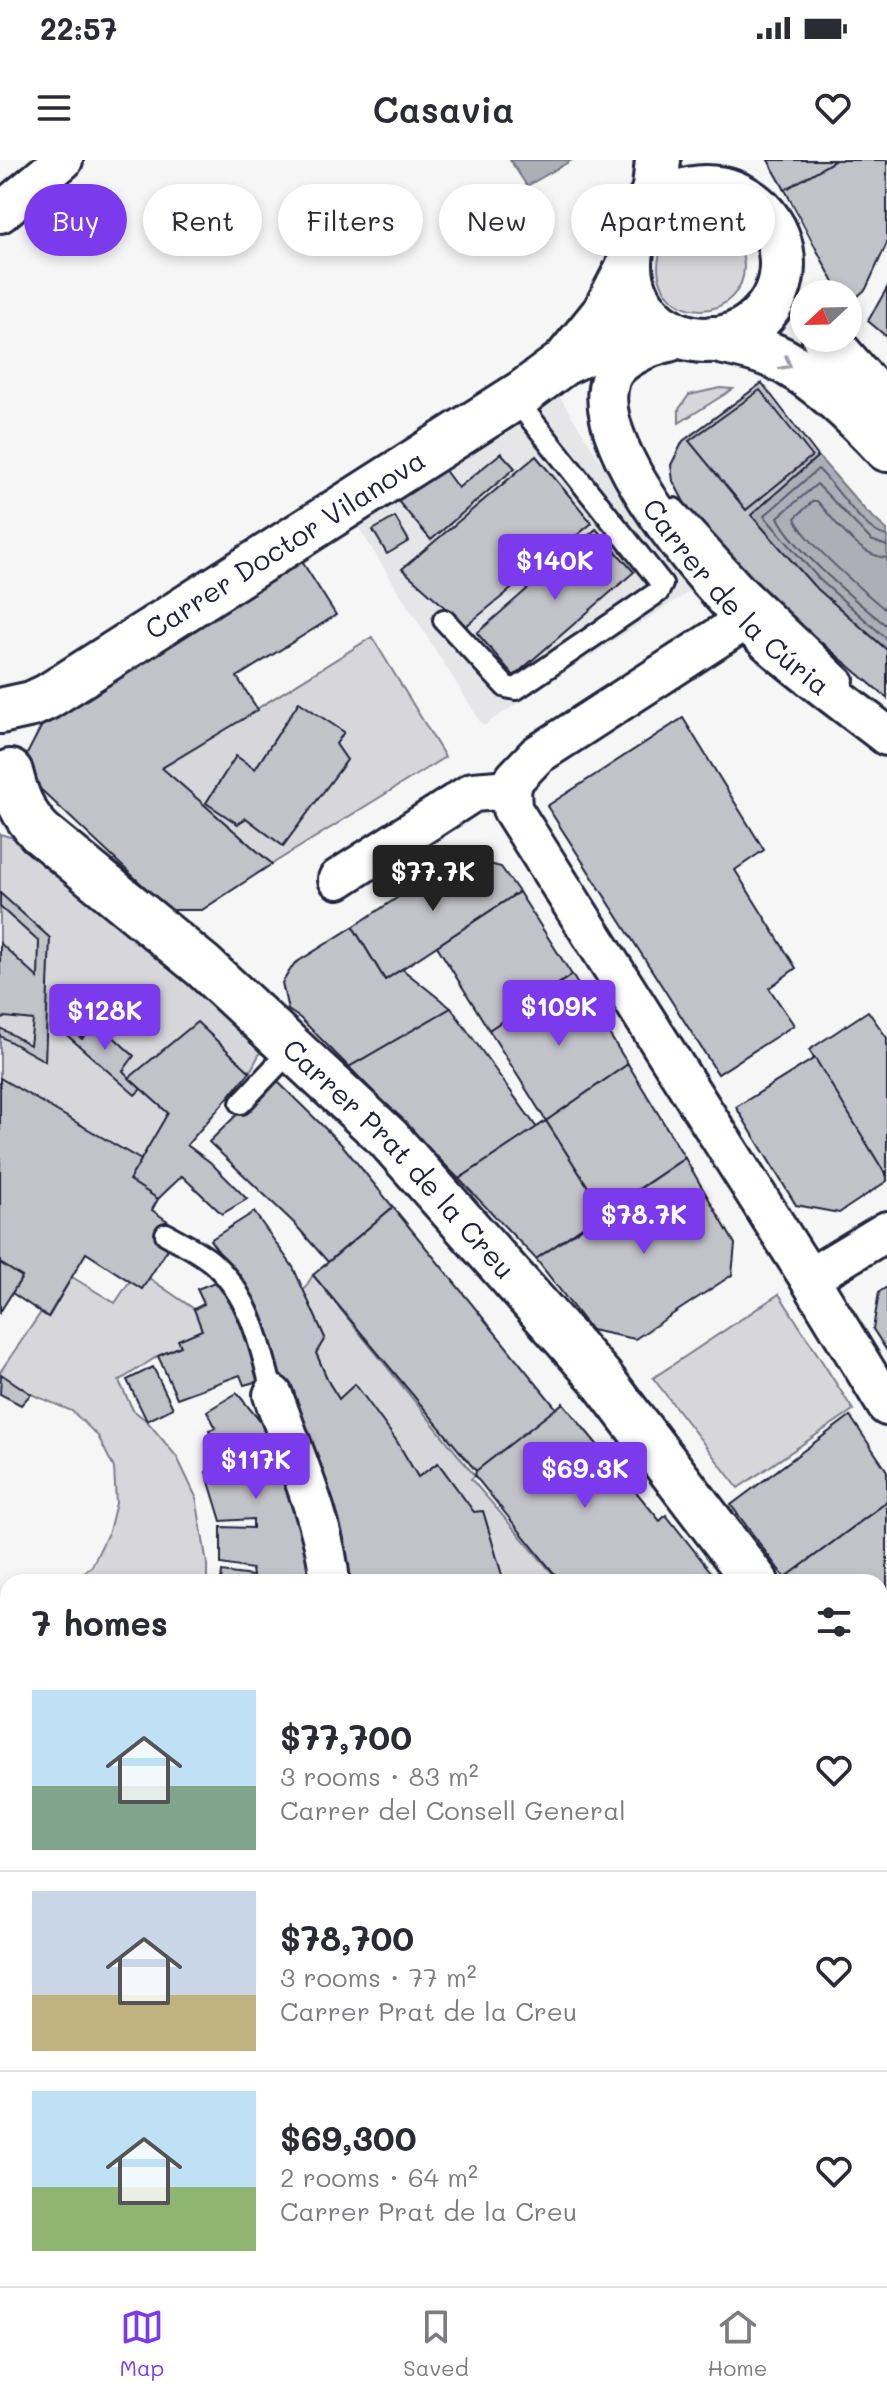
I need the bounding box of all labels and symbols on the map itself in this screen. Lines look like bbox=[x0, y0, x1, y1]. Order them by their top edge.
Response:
north arrow bbox=[790, 280, 862, 352]
one-way arrow bbox=[777, 354, 792, 370]
street label: Carrer Doctor Vilanova bbox=[138, 441, 432, 647]
street label: Carrer de la Cúria bbox=[635, 491, 838, 703]
pin: $140K bbox=[499, 534, 611, 602]
pin: $77.7K bbox=[368, 845, 498, 913]
pin: $109K bbox=[503, 980, 615, 1048]
pin: $128K bbox=[49, 984, 161, 1052]
street label: Carrer Prat de la Creu bbox=[276, 1030, 523, 1286]
pin: $78.7K bbox=[579, 1188, 709, 1256]
pin: $117K bbox=[200, 1433, 312, 1501]
pin: $69.3K bbox=[520, 1442, 650, 1510]

